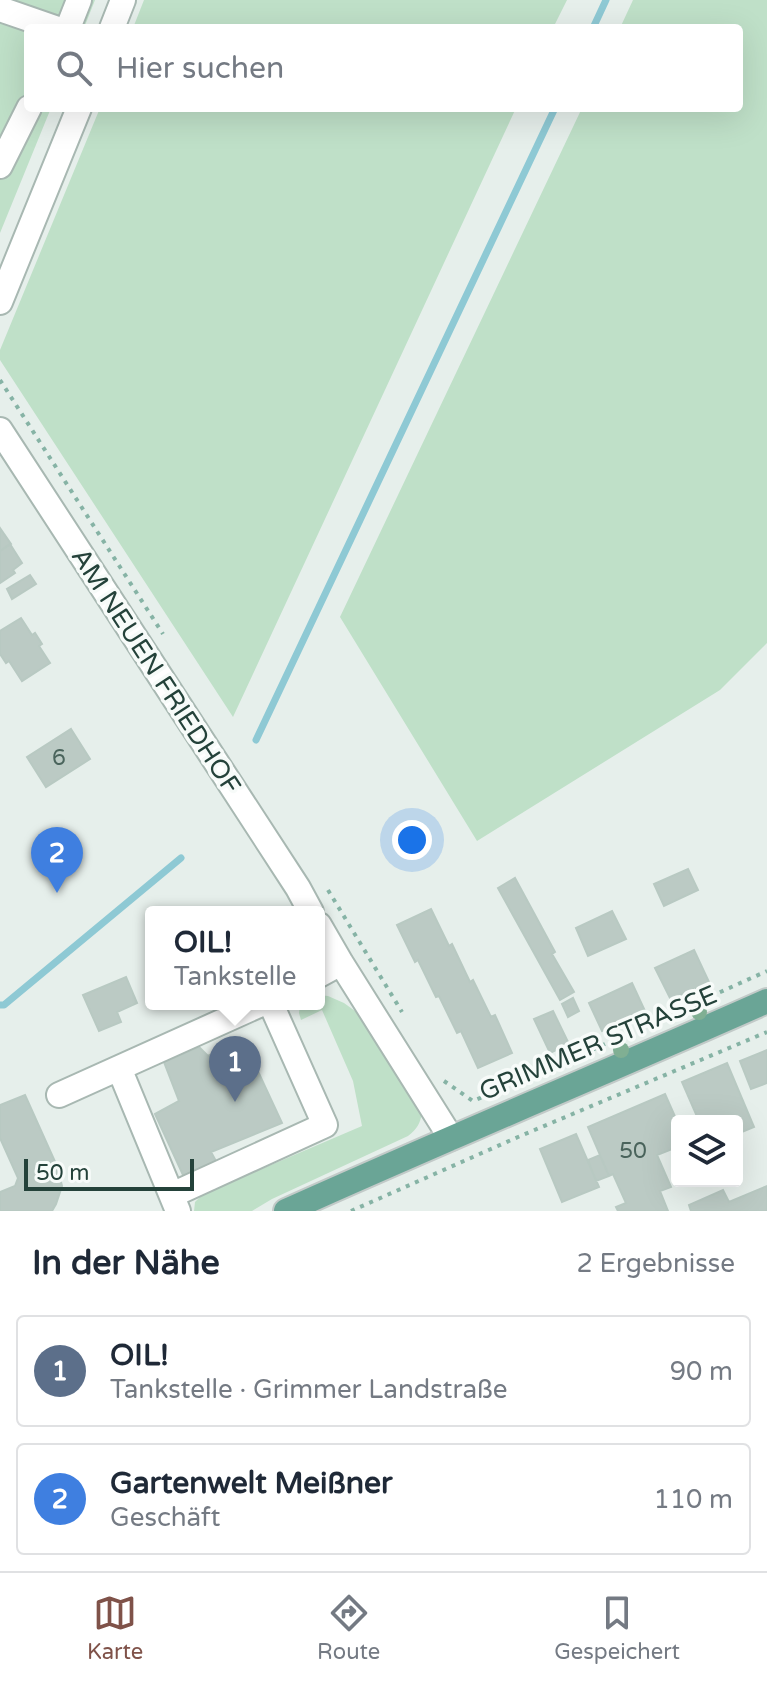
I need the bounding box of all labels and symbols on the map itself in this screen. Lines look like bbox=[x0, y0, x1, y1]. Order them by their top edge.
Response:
street label: AM NEUEN FRIEDHOF bbox=[65, 542, 247, 800]
house number: 6 bbox=[52, 745, 66, 771]
your location bbox=[392, 820, 432, 860]
pin: 2 bbox=[31, 827, 83, 893]
street label: GRIMMER STRASSE bbox=[475, 979, 721, 1107]
pin: 1 bbox=[209, 1036, 261, 1102]
house number: 50 bbox=[619, 1138, 647, 1164]
scale bar bbox=[24, 1155, 194, 1191]

